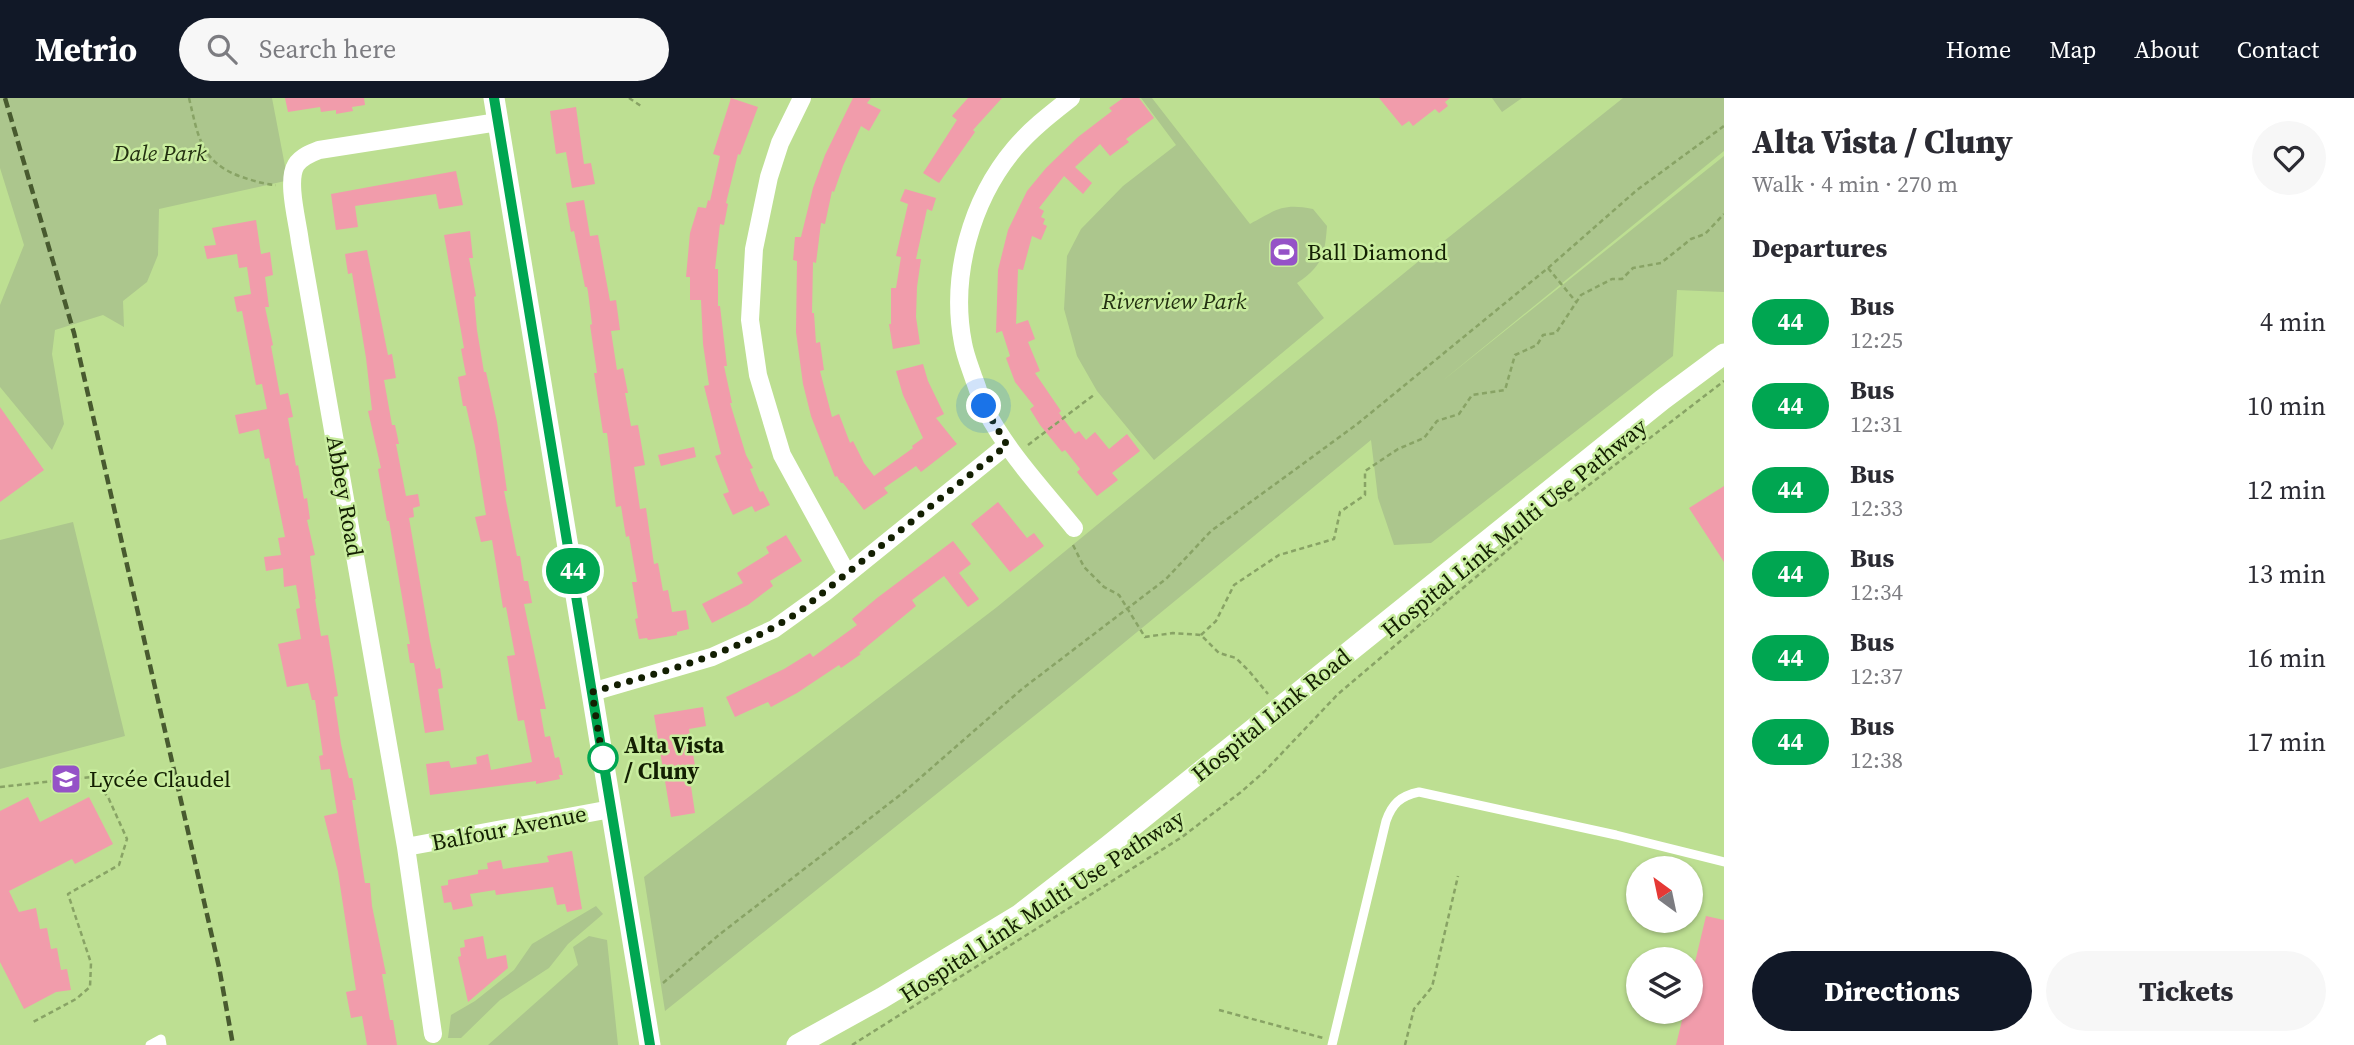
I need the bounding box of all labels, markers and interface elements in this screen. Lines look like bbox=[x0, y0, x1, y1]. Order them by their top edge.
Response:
search box bbox=[179, 18, 669, 81]
text: Metrio bbox=[35, 27, 137, 72]
icon: search bbox=[203, 30, 241, 68]
text: Search here bbox=[259, 31, 396, 67]
text: Home bbox=[1946, 33, 2011, 66]
text: Map bbox=[2049, 33, 2096, 66]
text: About bbox=[2134, 33, 2199, 66]
text: Contact bbox=[2237, 33, 2319, 66]
text: Alta Vista / Cluny bbox=[1752, 119, 2013, 164]
button: heart bbox=[2252, 121, 2326, 195]
park label: Dale Park bbox=[112, 137, 207, 169]
text: Walk · 4 min · 270 m bbox=[1752, 168, 1958, 200]
text: Departures bbox=[1752, 230, 1887, 266]
sports icon: Ball Diamond bbox=[1267, 235, 1301, 269]
place label: Ball Diamond bbox=[1307, 236, 1447, 268]
park label: Riverview Park bbox=[1101, 285, 1246, 317]
text: Bus bbox=[1850, 288, 1894, 324]
text: 4 min bbox=[2260, 304, 2326, 340]
text: 44 bbox=[1777, 305, 1804, 338]
text: 12:25 bbox=[1850, 324, 1903, 356]
text: Bus bbox=[1850, 372, 1894, 408]
your location bbox=[966, 388, 1001, 423]
text: 10 min bbox=[2247, 388, 2326, 424]
text: 44 bbox=[1777, 389, 1804, 422]
text: 12:31 bbox=[1850, 408, 1903, 440]
street label: Hospital Link Multi Use Pathway bbox=[1374, 410, 1654, 645]
street label: Abbey Road bbox=[319, 433, 371, 559]
text: Bus bbox=[1850, 456, 1894, 492]
text: 12 min bbox=[2247, 472, 2326, 508]
text: 44 bbox=[1777, 473, 1804, 506]
text: 12:33 bbox=[1850, 492, 1903, 524]
text: Bus bbox=[1850, 540, 1894, 576]
line badge: 44 bbox=[542, 548, 604, 594]
text: 44 bbox=[560, 554, 586, 587]
text: 13 min bbox=[2247, 556, 2326, 592]
text: 44 bbox=[1777, 557, 1804, 590]
text: 12:34 bbox=[1850, 576, 1903, 608]
text: Bus bbox=[1850, 624, 1894, 660]
text: 16 min bbox=[2247, 640, 2326, 676]
street label: Hospital Link Road bbox=[1185, 641, 1357, 789]
text: 44 bbox=[1777, 641, 1804, 674]
text: 12:37 bbox=[1850, 660, 1903, 692]
text: Bus bbox=[1850, 708, 1894, 744]
text: 17 min bbox=[2247, 724, 2326, 760]
text: 44 bbox=[1777, 725, 1804, 758]
place label: Alta Vista / Cluny bbox=[624, 729, 725, 787]
marker: Alta Vista / Cluny bbox=[588, 743, 618, 773]
text: 12:38 bbox=[1850, 744, 1903, 776]
school or university icon: Lycée Claudel bbox=[49, 762, 83, 796]
place label: Lycée Claudel bbox=[89, 763, 231, 795]
street label: Balfour Avenue bbox=[429, 797, 589, 859]
street label: Hospital Link Multi Use Pathway bbox=[893, 802, 1191, 1010]
north arrow bbox=[1626, 856, 1703, 933]
map controls bbox=[1626, 856, 1703, 1024]
button: layers bbox=[1626, 947, 1703, 1024]
button: Directions bbox=[1752, 951, 2032, 1031]
button: Tickets bbox=[2046, 951, 2326, 1031]

